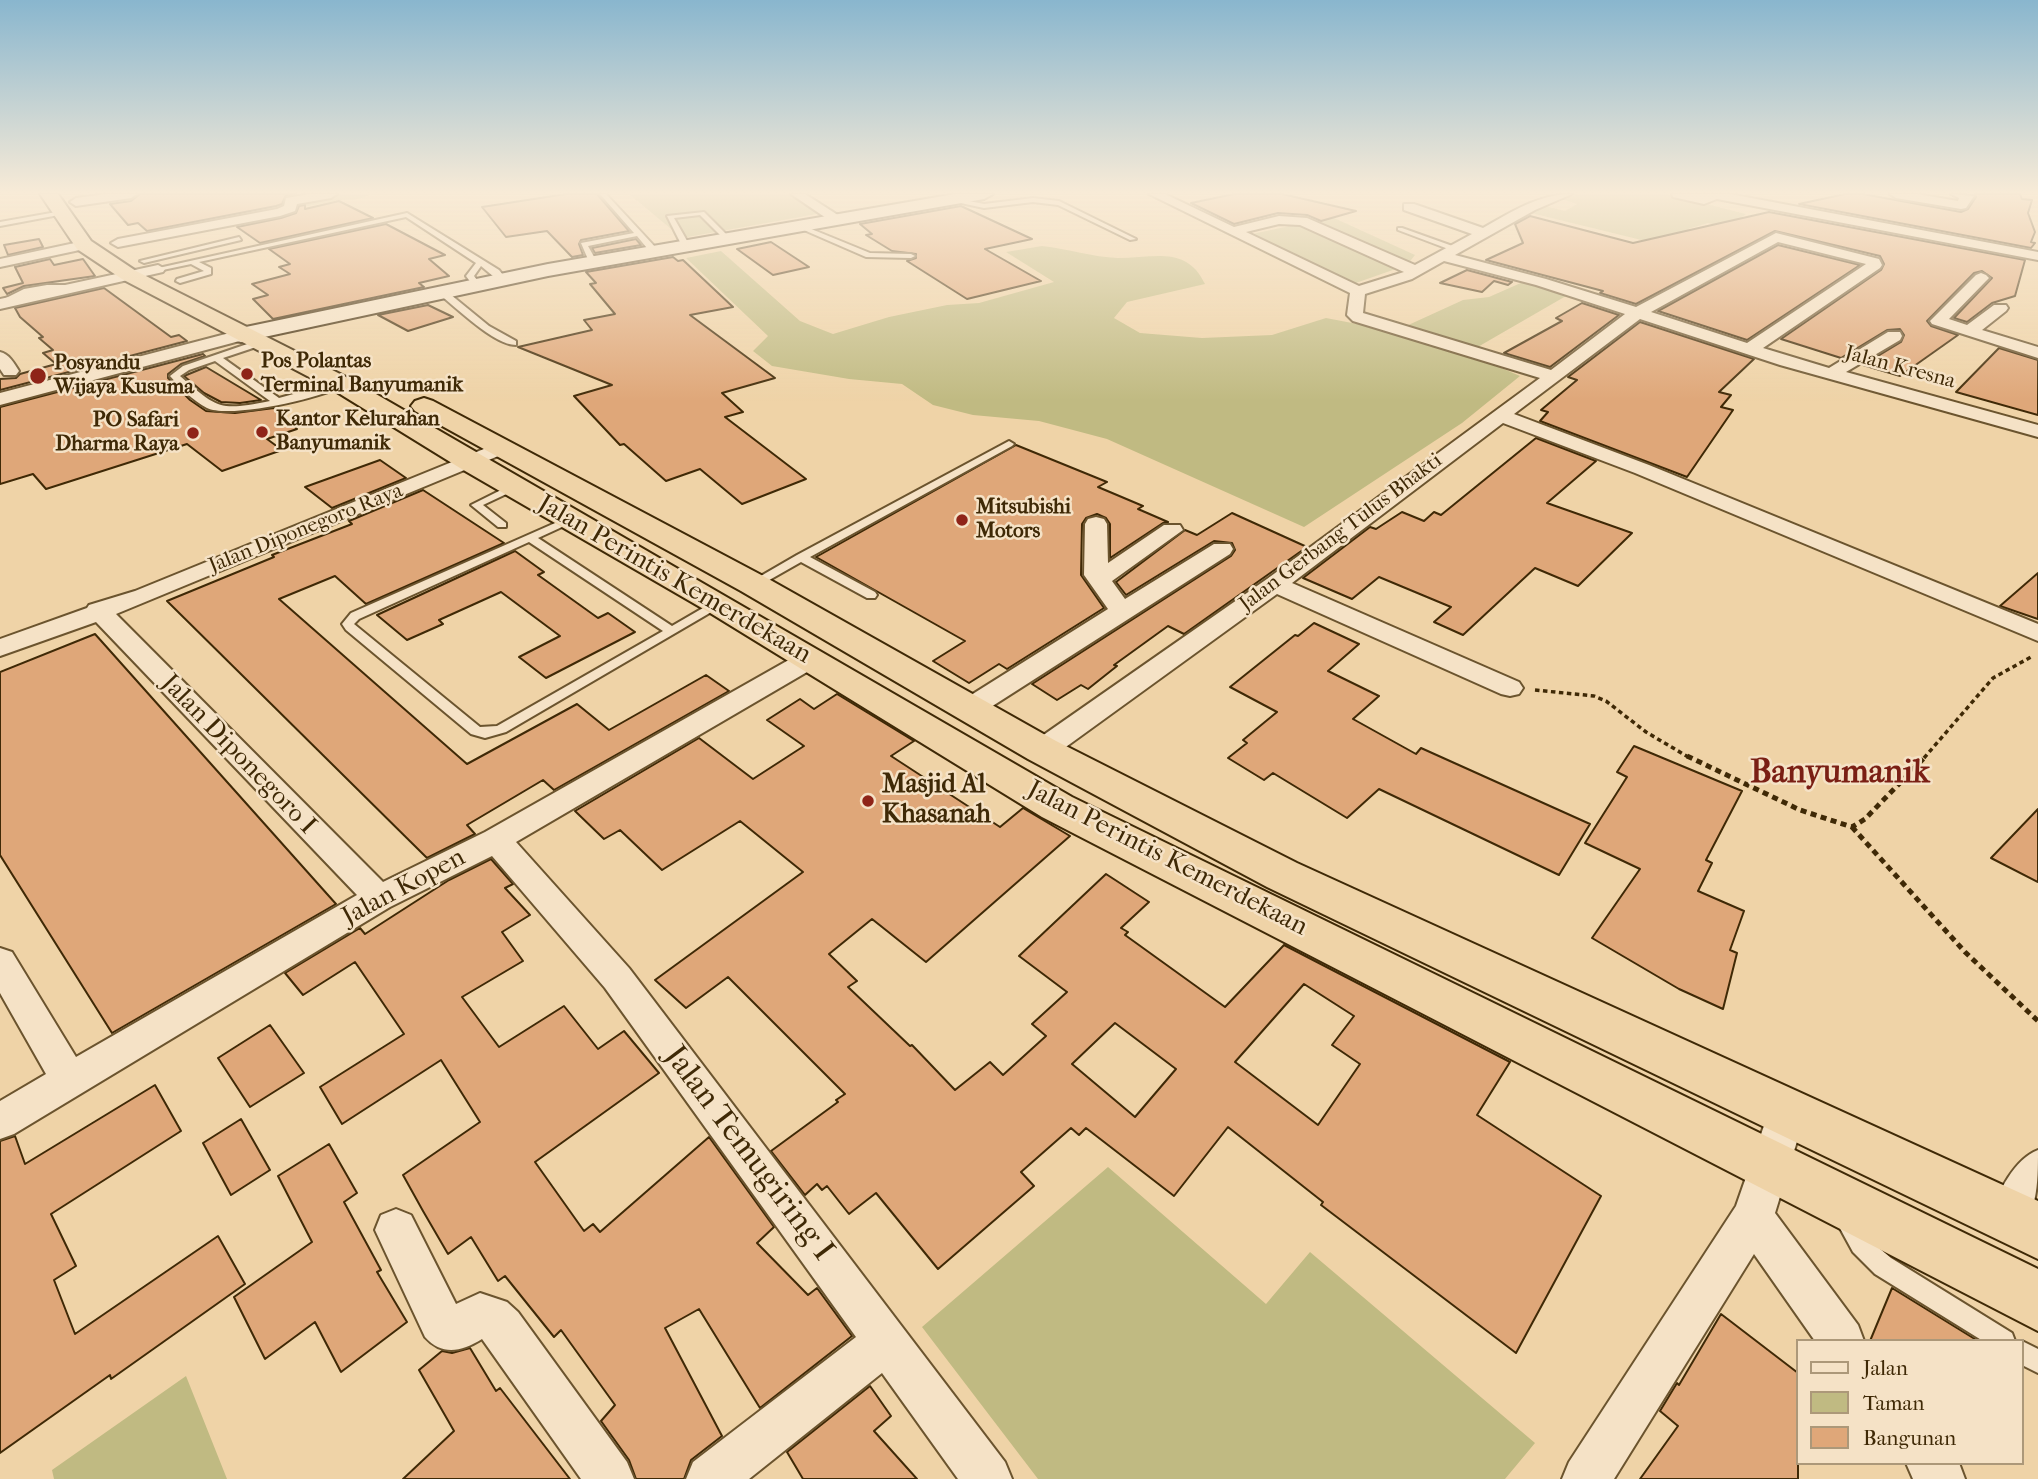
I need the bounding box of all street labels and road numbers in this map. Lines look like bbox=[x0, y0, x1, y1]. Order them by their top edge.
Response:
street label: Jalan Kresna bbox=[1842, 341, 1958, 395]
street label: Jalan Gerbang Tulus Bhakti bbox=[1235, 449, 1447, 617]
street label: Jalan Diponegoro Raya bbox=[205, 479, 407, 579]
street label: Jalan Perintis Kemerdekaan bbox=[532, 489, 816, 671]
street label: Jalan Diponegoro I bbox=[154, 669, 322, 841]
street label: Jalan Perintis Kemerdekaan bbox=[1022, 775, 1312, 943]
street label: Jalan Kopen bbox=[337, 843, 471, 933]
street label: Jalan Temugiring I bbox=[655, 1039, 841, 1269]

